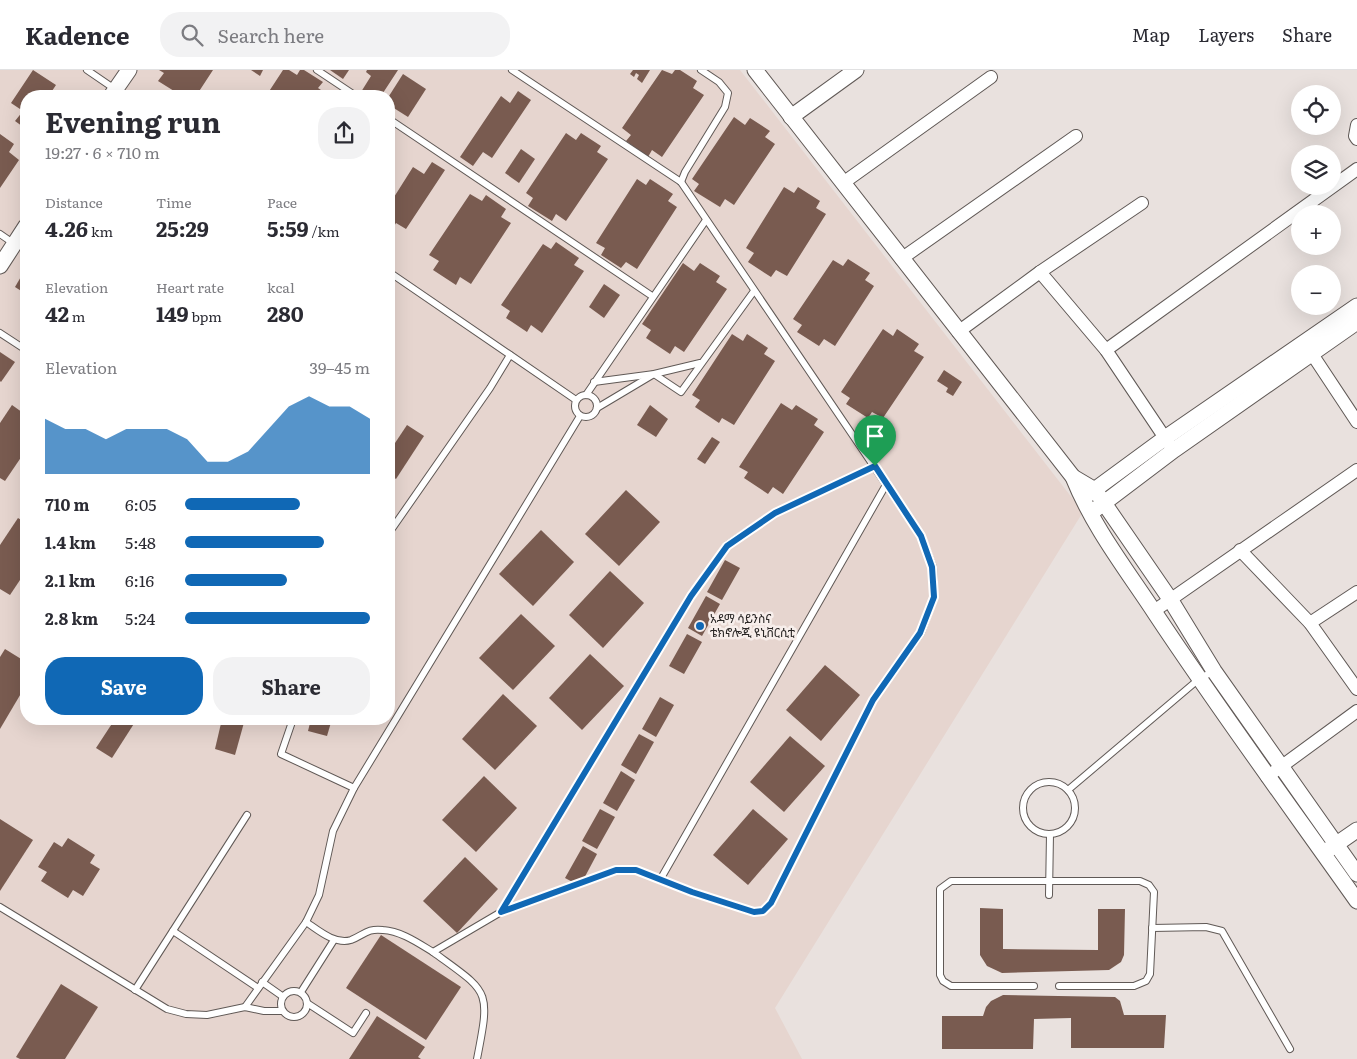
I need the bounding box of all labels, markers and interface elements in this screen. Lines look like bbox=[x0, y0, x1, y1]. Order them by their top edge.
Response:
search box bbox=[160, 12, 510, 57]
text: Kadence bbox=[25, 17, 130, 52]
icon: search bbox=[178, 21, 206, 49]
text: Search here bbox=[218, 21, 324, 49]
text: Map bbox=[1132, 21, 1170, 48]
text: Layers bbox=[1198, 21, 1254, 48]
text: Share bbox=[1282, 21, 1332, 48]
map controls bbox=[1291, 85, 1341, 315]
button: locate bbox=[1291, 85, 1341, 135]
text: Evening run bbox=[45, 100, 221, 142]
button: share bbox=[318, 107, 370, 159]
text: 19:27 · 6 × 710 m bbox=[45, 140, 160, 164]
button: layers bbox=[1291, 145, 1341, 195]
text: Distance bbox=[45, 192, 103, 212]
text: Time bbox=[156, 192, 192, 212]
text: Pace bbox=[267, 192, 297, 212]
button: + bbox=[1291, 205, 1341, 255]
text: 4.26 bbox=[45, 212, 88, 243]
text: 25:29 bbox=[156, 212, 209, 243]
text: 5:59 bbox=[267, 212, 309, 243]
text: km bbox=[88, 221, 113, 241]
text: /km bbox=[309, 221, 339, 241]
button: − bbox=[1291, 265, 1341, 315]
text: Elevation bbox=[45, 277, 108, 297]
text: Heart rate bbox=[156, 277, 224, 297]
text: kcal bbox=[267, 277, 295, 297]
text: 42 bbox=[45, 297, 69, 328]
text: 149 bbox=[156, 297, 189, 328]
text: 280 bbox=[267, 297, 304, 328]
text: m bbox=[69, 306, 85, 326]
text: bpm bbox=[189, 306, 222, 326]
text: Elevation bbox=[45, 355, 117, 379]
text: 39–45 m bbox=[309, 355, 370, 379]
pin bbox=[854, 415, 896, 466]
icon: arrive bbox=[861, 422, 889, 450]
text: 710 m bbox=[45, 492, 89, 516]
text: 6:05 bbox=[125, 492, 156, 516]
text: 1.4 km bbox=[45, 530, 96, 554]
text: 5:48 bbox=[125, 530, 156, 554]
text: 2.1 km bbox=[45, 568, 95, 592]
text: 6:16 bbox=[125, 568, 154, 592]
text: 2.8 km bbox=[45, 606, 98, 630]
text: 5:24 bbox=[125, 606, 155, 630]
place label: አዳማ ሳይንስና ቴክኖሎጂ ዩኒቨርሲቲ bbox=[710, 609, 796, 641]
marker: አዳማ ሳይንስና ቴክኖሎጂ ዩኒቨርሲቲ bbox=[694, 620, 706, 632]
button: Save bbox=[45, 657, 203, 715]
button: Share bbox=[213, 657, 370, 715]

